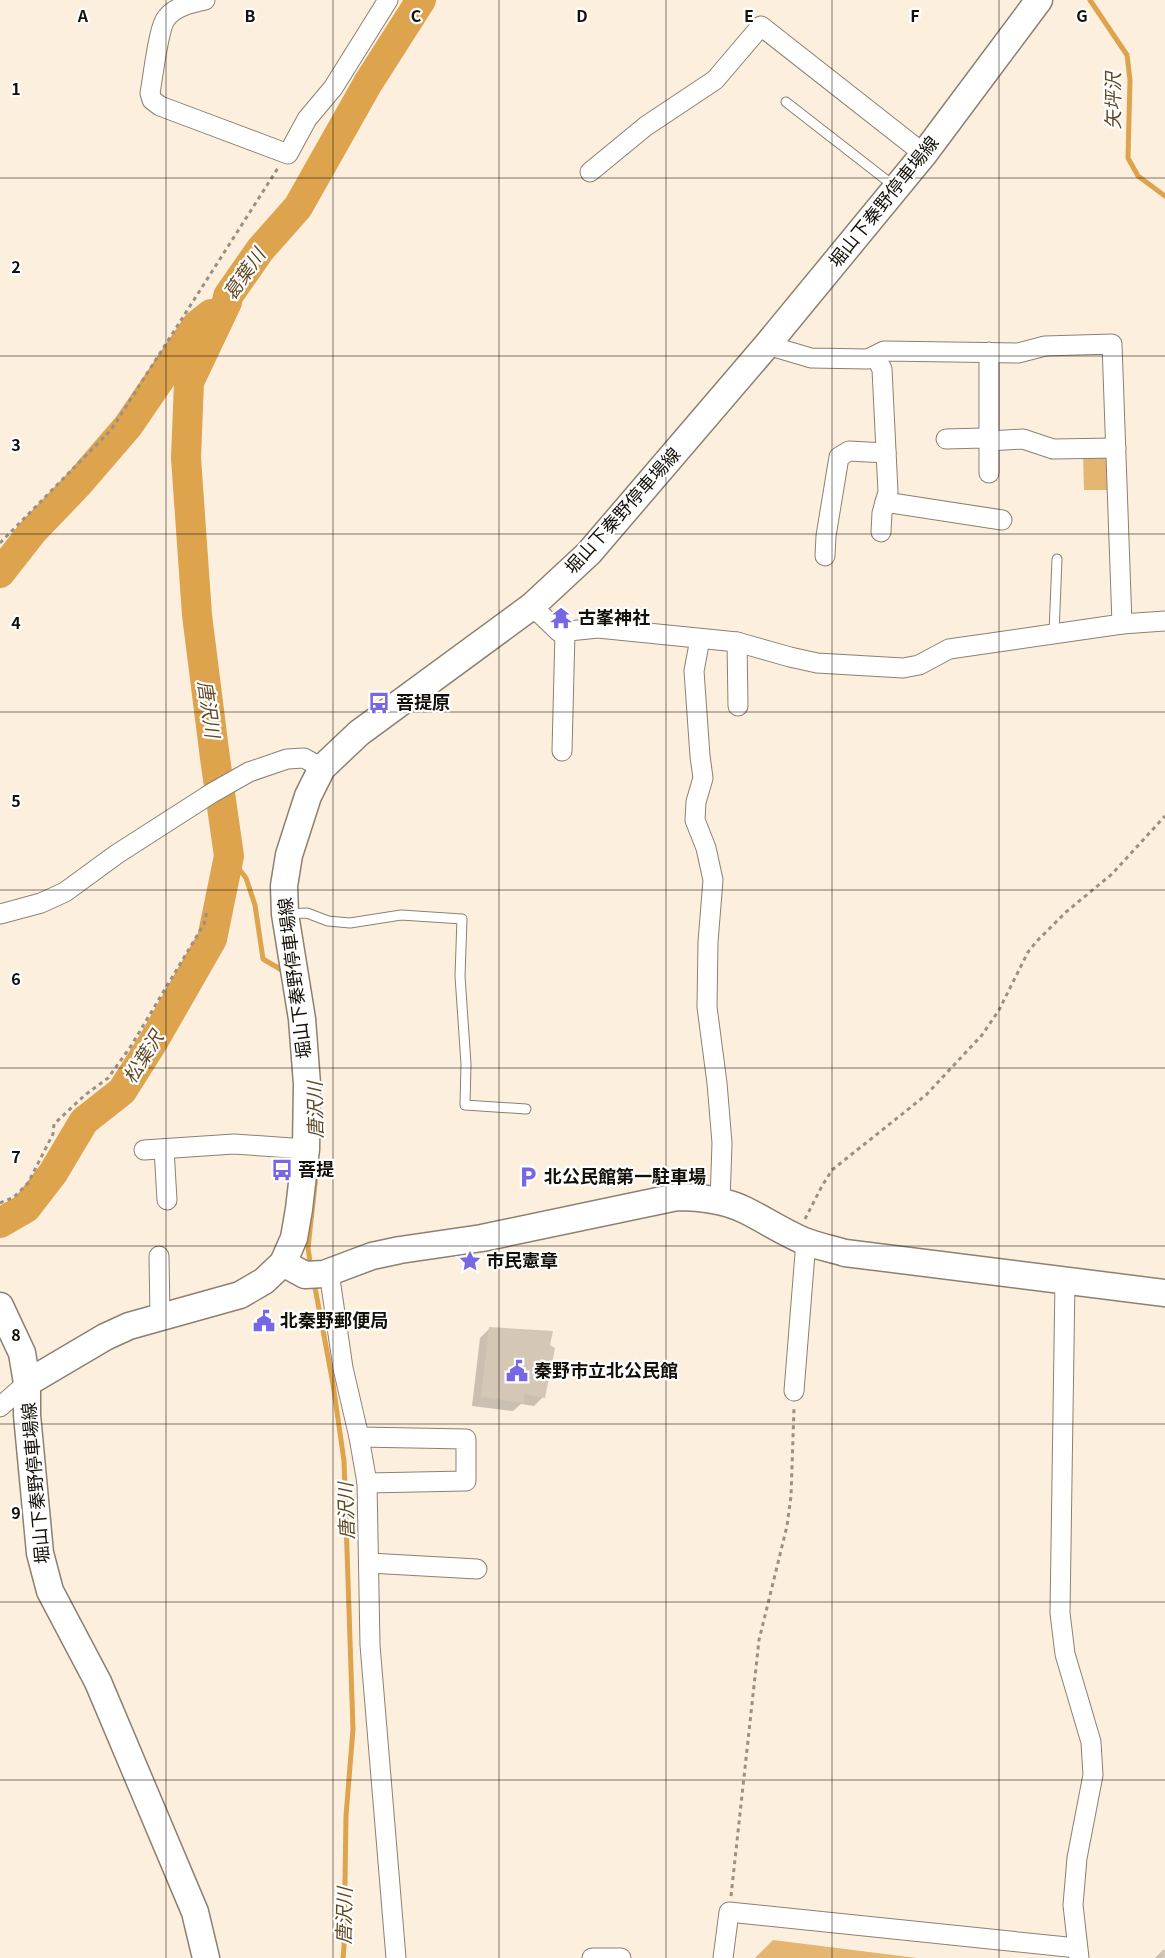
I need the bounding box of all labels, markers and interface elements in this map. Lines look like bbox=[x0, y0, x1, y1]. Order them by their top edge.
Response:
text: A bbox=[77, 3, 89, 27]
text: B bbox=[245, 3, 256, 27]
text: C bbox=[411, 3, 422, 27]
text: D bbox=[576, 3, 588, 27]
text: E bbox=[744, 3, 754, 27]
text: F bbox=[910, 3, 920, 27]
text: G bbox=[1076, 3, 1088, 27]
water label: 矢坪沢 bbox=[1098, 70, 1125, 130]
text: 1 bbox=[11, 76, 21, 100]
street label: 堀山下秦野停車場線 bbox=[821, 130, 944, 272]
water label: 葛葉川 bbox=[215, 240, 271, 304]
text: 2 bbox=[11, 254, 21, 278]
text: 3 bbox=[11, 432, 21, 456]
street label: 堀山下秦野停車場線 bbox=[558, 441, 685, 579]
place label: 古峯神社 bbox=[578, 603, 650, 629]
temple icon: 古峯神社 bbox=[548, 605, 574, 631]
text: 4 bbox=[11, 610, 21, 634]
water label: 唐沢川 bbox=[193, 679, 228, 741]
place label: 菩提原 bbox=[396, 688, 450, 714]
bus stop icon: 菩提原 bbox=[366, 690, 392, 716]
text: 5 bbox=[11, 788, 21, 812]
street label: 堀山下秦野停車場線 bbox=[270, 896, 316, 1060]
text: 6 bbox=[11, 966, 21, 990]
water label: 松葉沢 bbox=[115, 1022, 170, 1088]
water label: 唐沢川 bbox=[299, 1079, 327, 1139]
text: 7 bbox=[11, 1144, 21, 1168]
place label: 菩提 bbox=[298, 1155, 334, 1181]
bus stop icon: 菩提 bbox=[269, 1157, 295, 1183]
place label: 北公民館第一駐車場 bbox=[544, 1162, 706, 1188]
parking icon: 北公民館第一駐車場 bbox=[515, 1164, 541, 1190]
place label: 市民憲章 bbox=[486, 1246, 558, 1272]
place icon: 市民憲章 bbox=[457, 1248, 483, 1274]
place label: 北秦野郵便局 bbox=[280, 1306, 388, 1332]
public building icon: 北秦野郵便局 bbox=[251, 1308, 277, 1334]
text: 8 bbox=[11, 1322, 21, 1346]
place label: 秦野市立北公民館 bbox=[534, 1356, 678, 1382]
public building icon: 秦野市立北公民館 bbox=[504, 1358, 530, 1384]
street label: 堀山下秦野停車場線 bbox=[14, 1401, 54, 1565]
water label: 唐沢川 bbox=[330, 1480, 359, 1540]
text: 9 bbox=[11, 1500, 21, 1524]
water label: 唐沢川 bbox=[329, 1885, 357, 1945]

